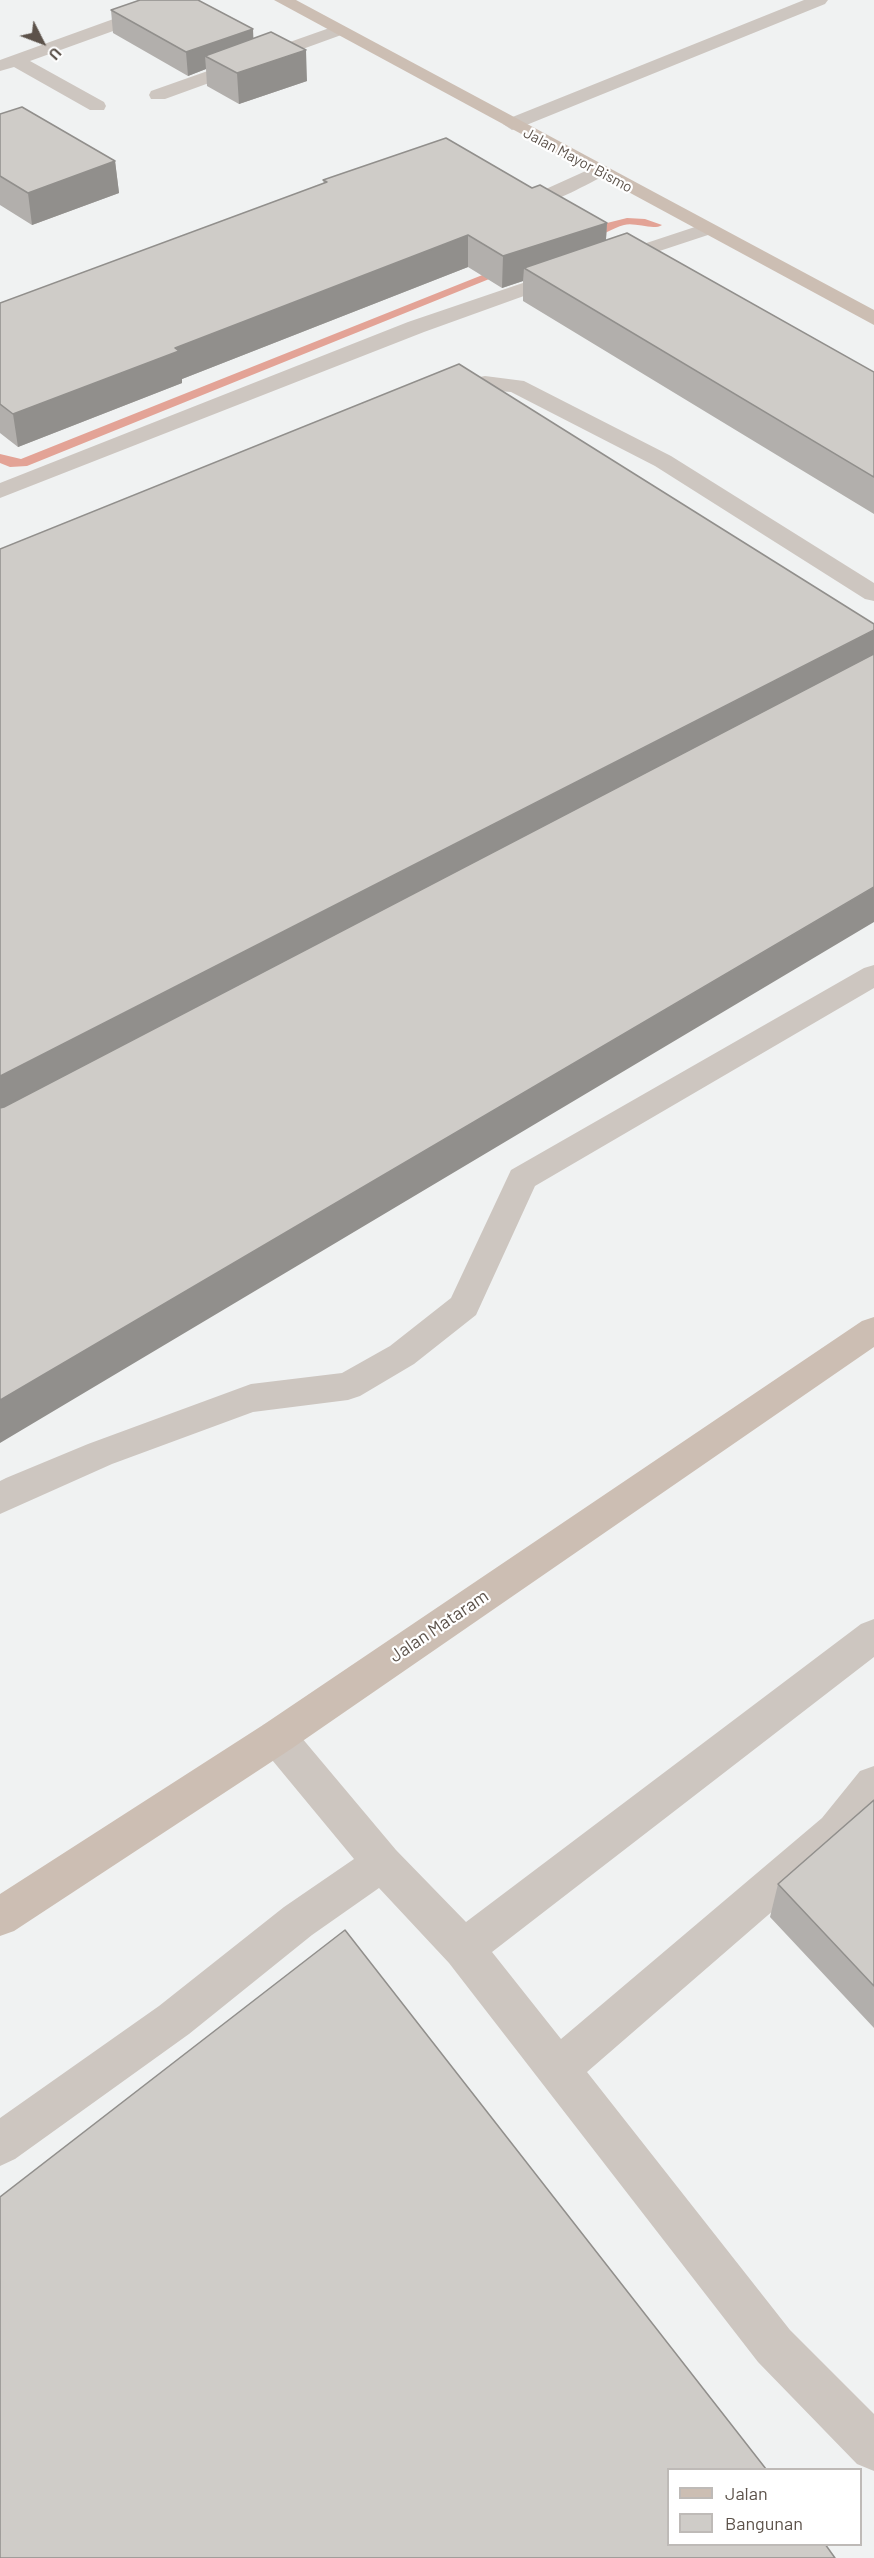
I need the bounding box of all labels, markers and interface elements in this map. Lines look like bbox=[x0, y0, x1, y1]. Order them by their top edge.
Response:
north arrow bbox=[12, 12, 72, 72]
text: U bbox=[45, 44, 66, 64]
street label: Jalan Mayor Bismo bbox=[520, 124, 636, 196]
street label: Jalan Mataram bbox=[385, 1585, 493, 1667]
legend bbox=[667, 2468, 862, 2546]
text: Jalan bbox=[725, 2482, 768, 2504]
text: Bangunan bbox=[725, 2512, 803, 2534]

